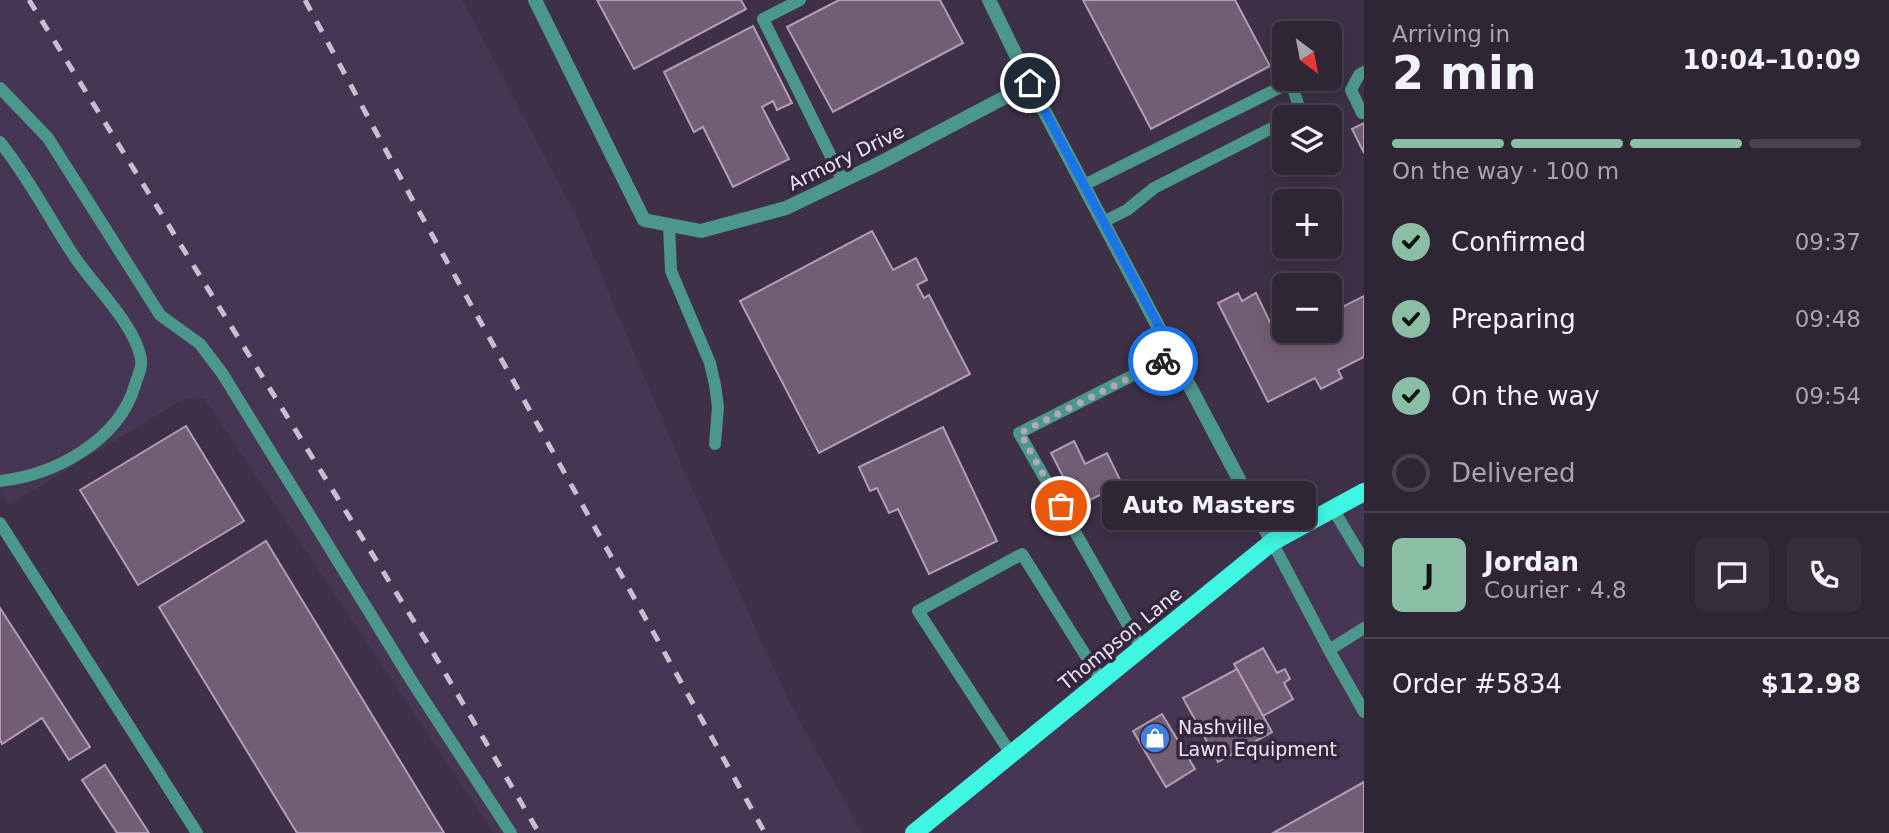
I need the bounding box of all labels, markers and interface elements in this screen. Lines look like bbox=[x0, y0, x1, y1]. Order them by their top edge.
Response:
north arrow bbox=[1272, 21, 1342, 91]
map controls bbox=[1272, 21, 1342, 343]
text: Arriving in bbox=[1392, 21, 1510, 47]
text: 10:04–10:09 bbox=[1682, 45, 1861, 75]
text: 2 min bbox=[1392, 46, 1536, 100]
pin bbox=[1000, 53, 1060, 113]
icon: home bbox=[1011, 64, 1049, 102]
button: layers bbox=[1272, 105, 1342, 175]
street label: Armory Drive bbox=[784, 119, 908, 195]
text: On the way · 100 m bbox=[1392, 158, 1619, 184]
button: + bbox=[1272, 189, 1342, 259]
icon: check bbox=[1392, 223, 1430, 261]
text: Confirmed bbox=[1451, 227, 1586, 257]
text: 09:37 bbox=[1795, 229, 1861, 255]
button: − bbox=[1272, 273, 1342, 343]
icon: check bbox=[1392, 300, 1430, 338]
text: Preparing bbox=[1451, 304, 1576, 334]
text: 09:48 bbox=[1795, 306, 1861, 332]
courier bbox=[1128, 326, 1198, 396]
icon: bike bbox=[1144, 342, 1182, 380]
icon: check bbox=[1392, 377, 1430, 415]
text: On the way bbox=[1451, 381, 1600, 411]
text: 09:54 bbox=[1795, 383, 1861, 409]
text: Delivered bbox=[1451, 458, 1575, 488]
pin bbox=[1031, 476, 1091, 536]
callout: Auto Masters bbox=[1103, 482, 1316, 530]
icon: bag bbox=[1042, 487, 1080, 525]
text: Auto Masters bbox=[1123, 492, 1295, 518]
button: chat bbox=[1695, 538, 1769, 612]
button: phone bbox=[1787, 538, 1861, 612]
text: Jordan bbox=[1484, 547, 1579, 577]
text: J bbox=[1424, 560, 1434, 590]
text: Courier · 4.8 bbox=[1484, 577, 1627, 603]
street label: Thompson Lane bbox=[1053, 582, 1186, 695]
text: Order #5834 bbox=[1392, 669, 1562, 699]
text: $12.98 bbox=[1761, 669, 1861, 699]
place label: Nashville Lawn Equipment bbox=[1178, 716, 1337, 760]
shop icon: Nashville Lawn Equipment bbox=[1138, 721, 1172, 755]

